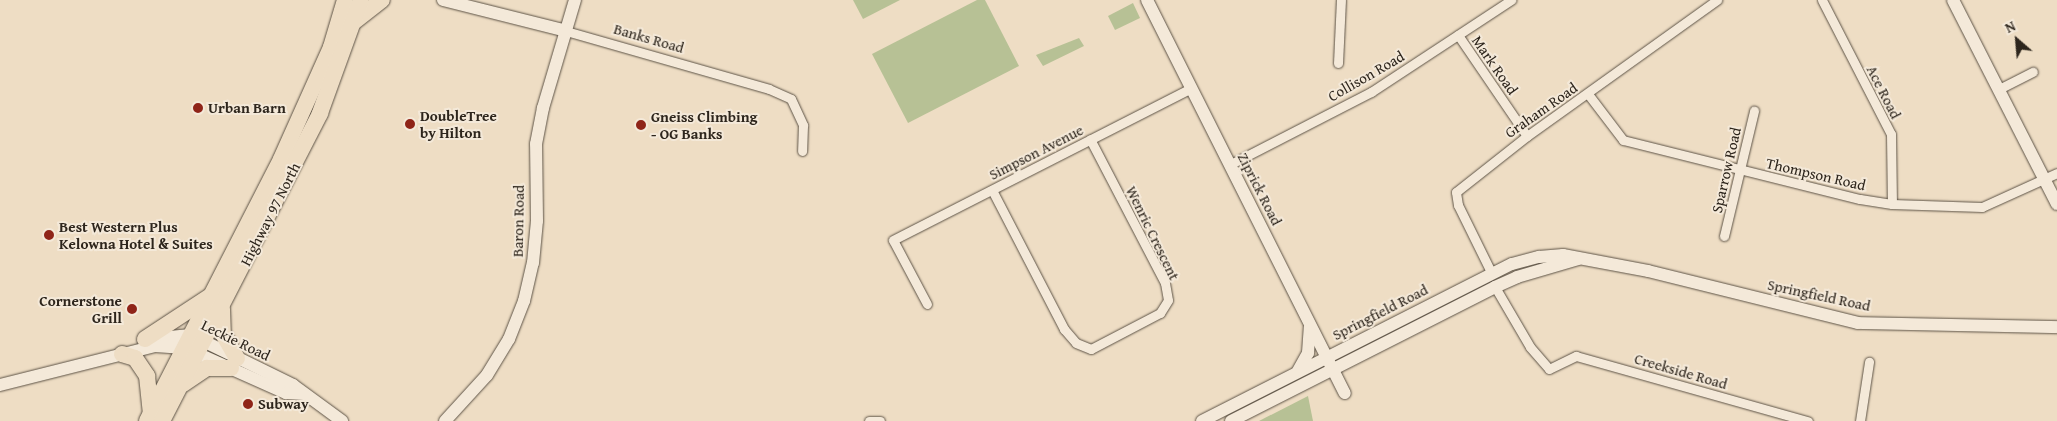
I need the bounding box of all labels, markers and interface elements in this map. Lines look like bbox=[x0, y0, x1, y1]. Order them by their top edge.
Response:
north arrow bbox=[1992, 15, 2042, 65]
text: N bbox=[2001, 16, 2019, 38]
street label: Banks Road bbox=[612, 19, 686, 57]
street label: Mark Road bbox=[1468, 32, 1522, 98]
street label: Collison Road bbox=[1325, 47, 1407, 105]
street label: Ace Road bbox=[1863, 62, 1905, 122]
street label: Graham Road bbox=[1501, 78, 1581, 142]
place label: Urban Barn bbox=[208, 99, 286, 117]
marker: Urban Barn bbox=[192, 102, 204, 114]
place label: DoubleTree by Hilton bbox=[420, 106, 497, 141]
place label: Gneiss Climbing - OG Banks bbox=[651, 107, 757, 142]
marker: DoubleTree by Hilton bbox=[404, 118, 416, 130]
marker: Gneiss Climbing - OG Banks bbox=[635, 119, 647, 131]
street label: Simpson Avenue bbox=[986, 121, 1086, 183]
street label: Sparrow Road bbox=[1707, 125, 1745, 215]
street label: Ziprick Road bbox=[1234, 150, 1286, 228]
street label: Thompson Road bbox=[1765, 154, 1867, 194]
street label: Highway 97 North bbox=[236, 159, 304, 269]
street label: Wenric Crescent bbox=[1122, 183, 1184, 283]
street label: Baron Road bbox=[508, 185, 528, 257]
place label: Best Western Plus Kelowna Hotel & Suites bbox=[59, 217, 213, 252]
marker: Best Western Plus Kelowna Hotel & Suites bbox=[43, 229, 55, 241]
street label: Springfield Road bbox=[1766, 275, 1872, 315]
street label: Springfield Road bbox=[1329, 280, 1431, 344]
place label: Cornerstone Grill bbox=[39, 291, 122, 326]
marker: Cornerstone Grill bbox=[126, 303, 138, 315]
street label: Leckie Road bbox=[199, 316, 273, 364]
street label: Creekside Road bbox=[1633, 349, 1729, 393]
place label: Subway bbox=[258, 395, 309, 413]
marker: Subway bbox=[242, 398, 254, 410]

